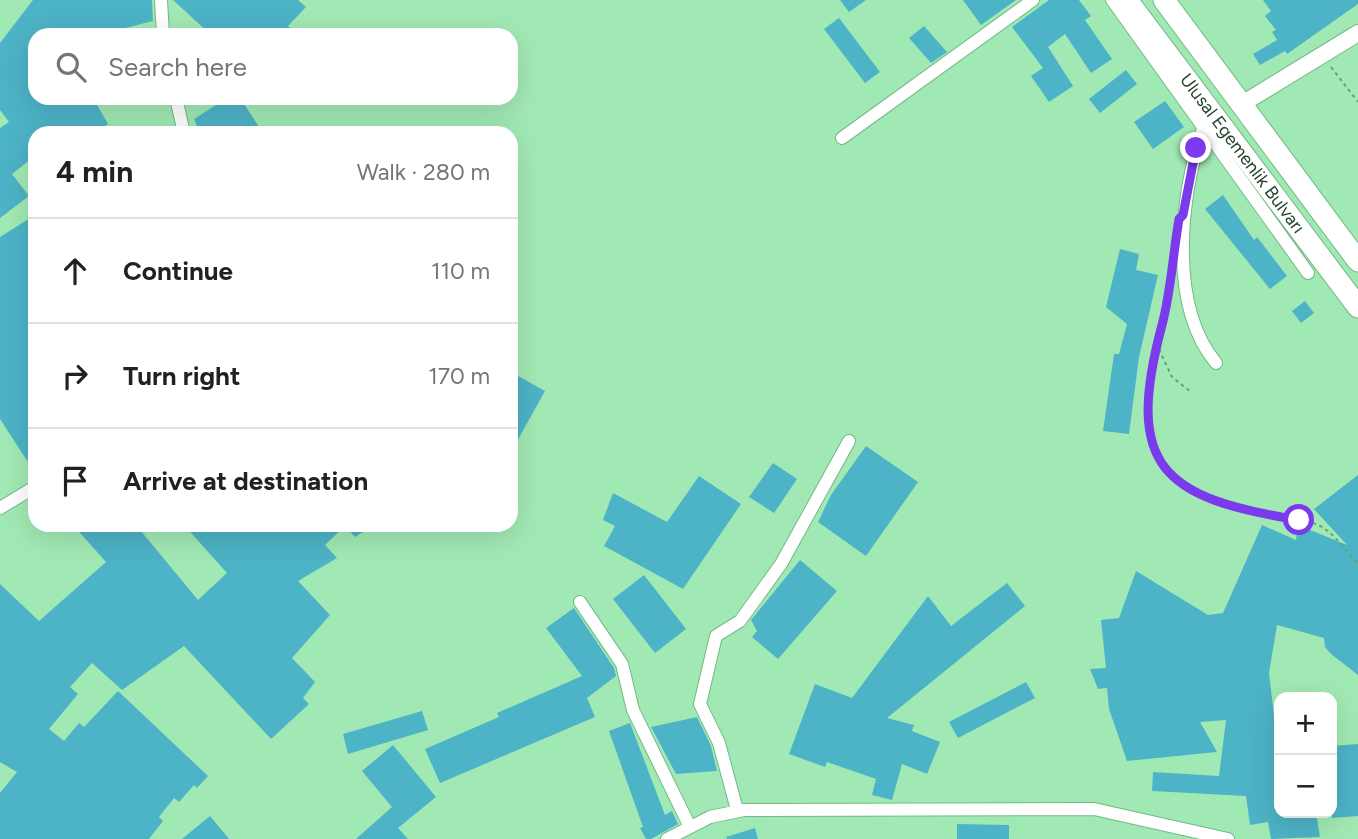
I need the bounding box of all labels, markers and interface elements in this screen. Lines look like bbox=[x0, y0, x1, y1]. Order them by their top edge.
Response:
search box bbox=[28, 28, 518, 105]
icon: search bbox=[52, 48, 90, 86]
text: Search here bbox=[108, 51, 247, 83]
street label: Ulusal Egemenlik Bulvarı bbox=[1175, 69, 1310, 238]
route end bbox=[1180, 132, 1211, 163]
text: 4 min bbox=[56, 153, 133, 190]
text: Walk · 280 m bbox=[357, 158, 490, 186]
icon: ahead bbox=[56, 252, 94, 290]
text: Continue bbox=[123, 255, 233, 287]
text: 110 m bbox=[431, 257, 490, 285]
icon: right bbox=[56, 357, 94, 395]
text: Turn right bbox=[123, 360, 240, 392]
text: 170 m bbox=[428, 362, 490, 390]
icon: arrive bbox=[56, 462, 94, 500]
text: Arrive at destination bbox=[123, 465, 368, 497]
route start bbox=[1283, 504, 1314, 535]
map controls bbox=[1274, 692, 1337, 818]
button: + bbox=[1274, 692, 1337, 755]
button: − bbox=[1274, 755, 1337, 818]

